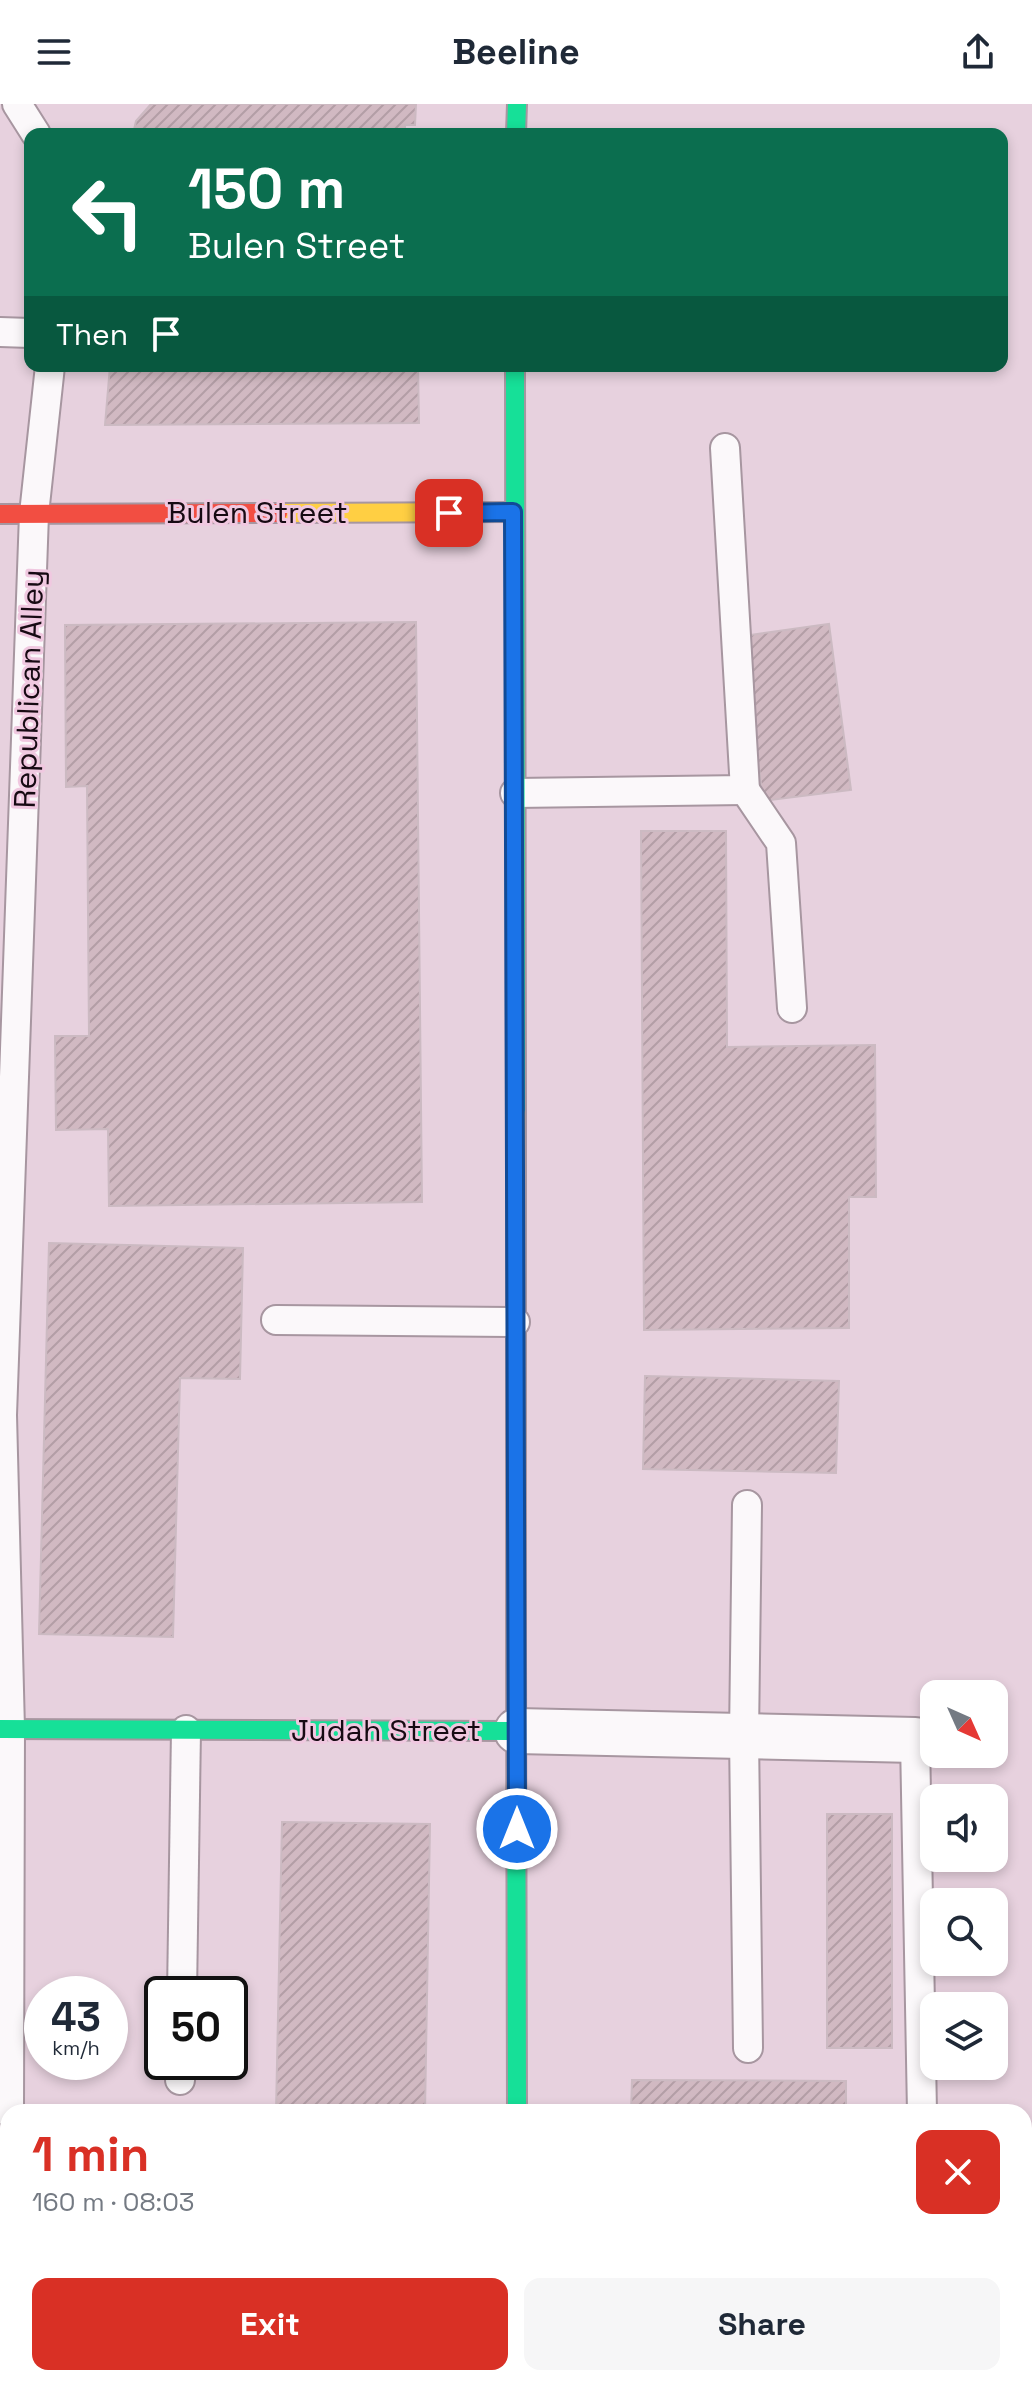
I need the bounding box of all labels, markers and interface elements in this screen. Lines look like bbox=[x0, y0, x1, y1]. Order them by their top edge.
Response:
text: Beeline bbox=[452, 29, 580, 75]
icon: menu bbox=[32, 30, 76, 74]
icon: share bbox=[956, 30, 1000, 74]
text: 150 m bbox=[188, 153, 345, 224]
icon: left bbox=[56, 160, 160, 264]
text: Bulen Street bbox=[188, 223, 405, 269]
icon: arrive bbox=[144, 312, 188, 356]
text: Then bbox=[56, 315, 128, 354]
pin bbox=[415, 479, 483, 547]
icon: arrive bbox=[427, 491, 471, 535]
street label: Bulen Street bbox=[166, 493, 348, 532]
street label: Republican Alley bbox=[5, 569, 52, 809]
north arrow bbox=[920, 1680, 1008, 1768]
map controls bbox=[920, 1680, 1008, 2080]
street label: Judah Street bbox=[291, 1711, 481, 1750]
button: sound bbox=[920, 1784, 1008, 1872]
position arrow bbox=[475, 1787, 559, 1871]
button: search bbox=[920, 1888, 1008, 1976]
speed limit sign: 50 bbox=[144, 1976, 248, 2080]
text: 43 bbox=[51, 1992, 101, 2043]
button: layers bbox=[920, 1992, 1008, 2080]
text: km/h bbox=[52, 2035, 100, 2061]
text: 1 min bbox=[32, 2124, 149, 2185]
button: close bbox=[916, 2130, 1000, 2214]
text: 160 m · 08:03 bbox=[32, 2185, 195, 2219]
button: Exit bbox=[32, 2278, 508, 2370]
button: Share bbox=[524, 2278, 1000, 2370]

